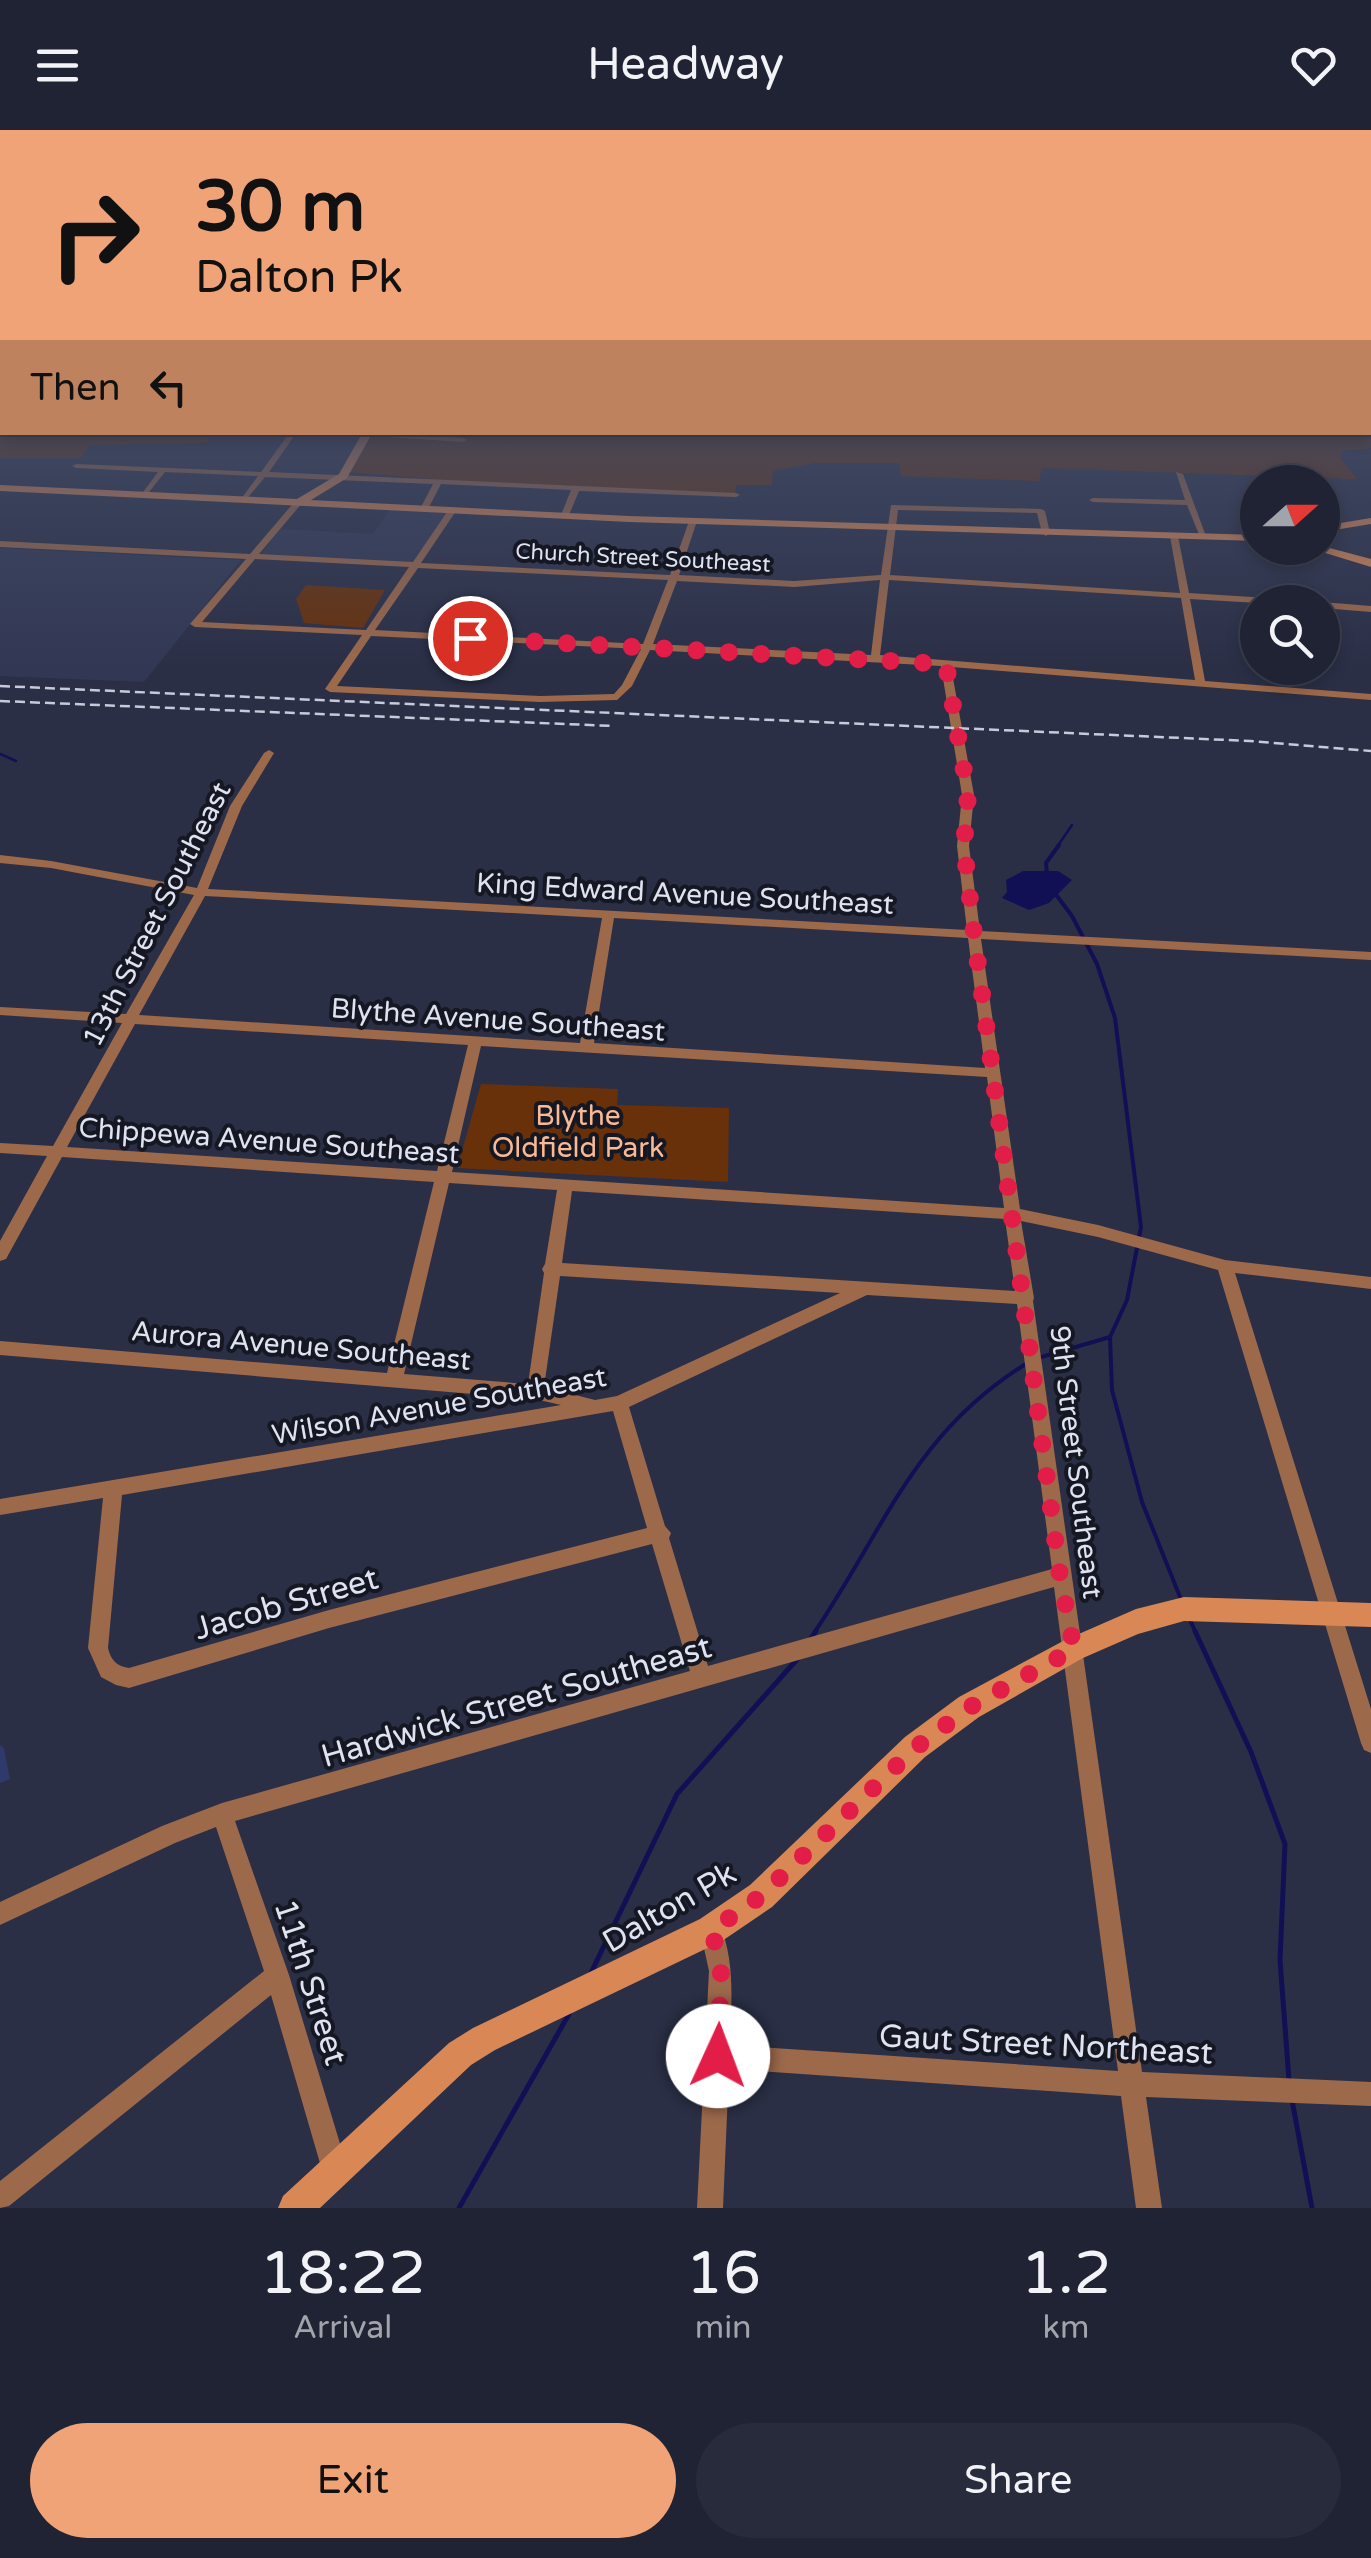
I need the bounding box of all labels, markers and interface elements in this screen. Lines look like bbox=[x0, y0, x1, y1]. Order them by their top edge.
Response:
icon: menu bbox=[30, 38, 85, 93]
text: Headway bbox=[587, 38, 784, 92]
icon: heart bbox=[1286, 38, 1341, 93]
text: 30 m bbox=[195, 166, 365, 250]
icon: right bbox=[30, 170, 160, 300]
text: Dalton Pk bbox=[195, 251, 403, 305]
icon: left bbox=[141, 360, 196, 415]
text: Then bbox=[30, 365, 121, 411]
north arrow bbox=[1240, 465, 1340, 565]
map controls bbox=[1240, 465, 1340, 685]
street label: Church Street Southeast bbox=[515, 538, 771, 578]
button: search bbox=[1240, 585, 1340, 685]
pin bbox=[428, 596, 513, 681]
icon: arrive bbox=[443, 611, 498, 666]
street label: 13th Street Southeast bbox=[75, 776, 238, 1052]
street label: King Edward Avenue Southeast bbox=[475, 866, 895, 922]
street label: Blythe Avenue Southeast bbox=[330, 991, 666, 1049]
park label: Blythe Oldfield Park bbox=[492, 1099, 664, 1165]
street label: Chippewa Avenue Southeast bbox=[77, 1111, 461, 1171]
street label: Aurora Avenue Southeast bbox=[130, 1314, 472, 1378]
street label: 9th Street Southeast bbox=[1042, 1324, 1110, 1601]
street label: Wilson Avenue Southeast bbox=[269, 1360, 609, 1452]
street label: Jacob Street bbox=[190, 1560, 382, 1648]
street label: Hardwick Street Southeast bbox=[317, 1628, 716, 1776]
street label: Dalton Pk bbox=[596, 1854, 743, 1961]
street label: 11th Street bbox=[265, 1895, 355, 2070]
position arrow bbox=[666, 2004, 770, 2108]
street label: Gaut Street Northeast bbox=[878, 2017, 1214, 2073]
text: 18:22 bbox=[260, 2238, 426, 2310]
text: 16 bbox=[685, 2238, 761, 2310]
text: 1.2 bbox=[1020, 2238, 1111, 2310]
text: Arrival bbox=[293, 2309, 392, 2347]
text: min bbox=[695, 2309, 752, 2347]
text: km bbox=[1043, 2309, 1089, 2347]
button: Exit bbox=[30, 2423, 676, 2538]
button: Share bbox=[696, 2423, 1341, 2538]

